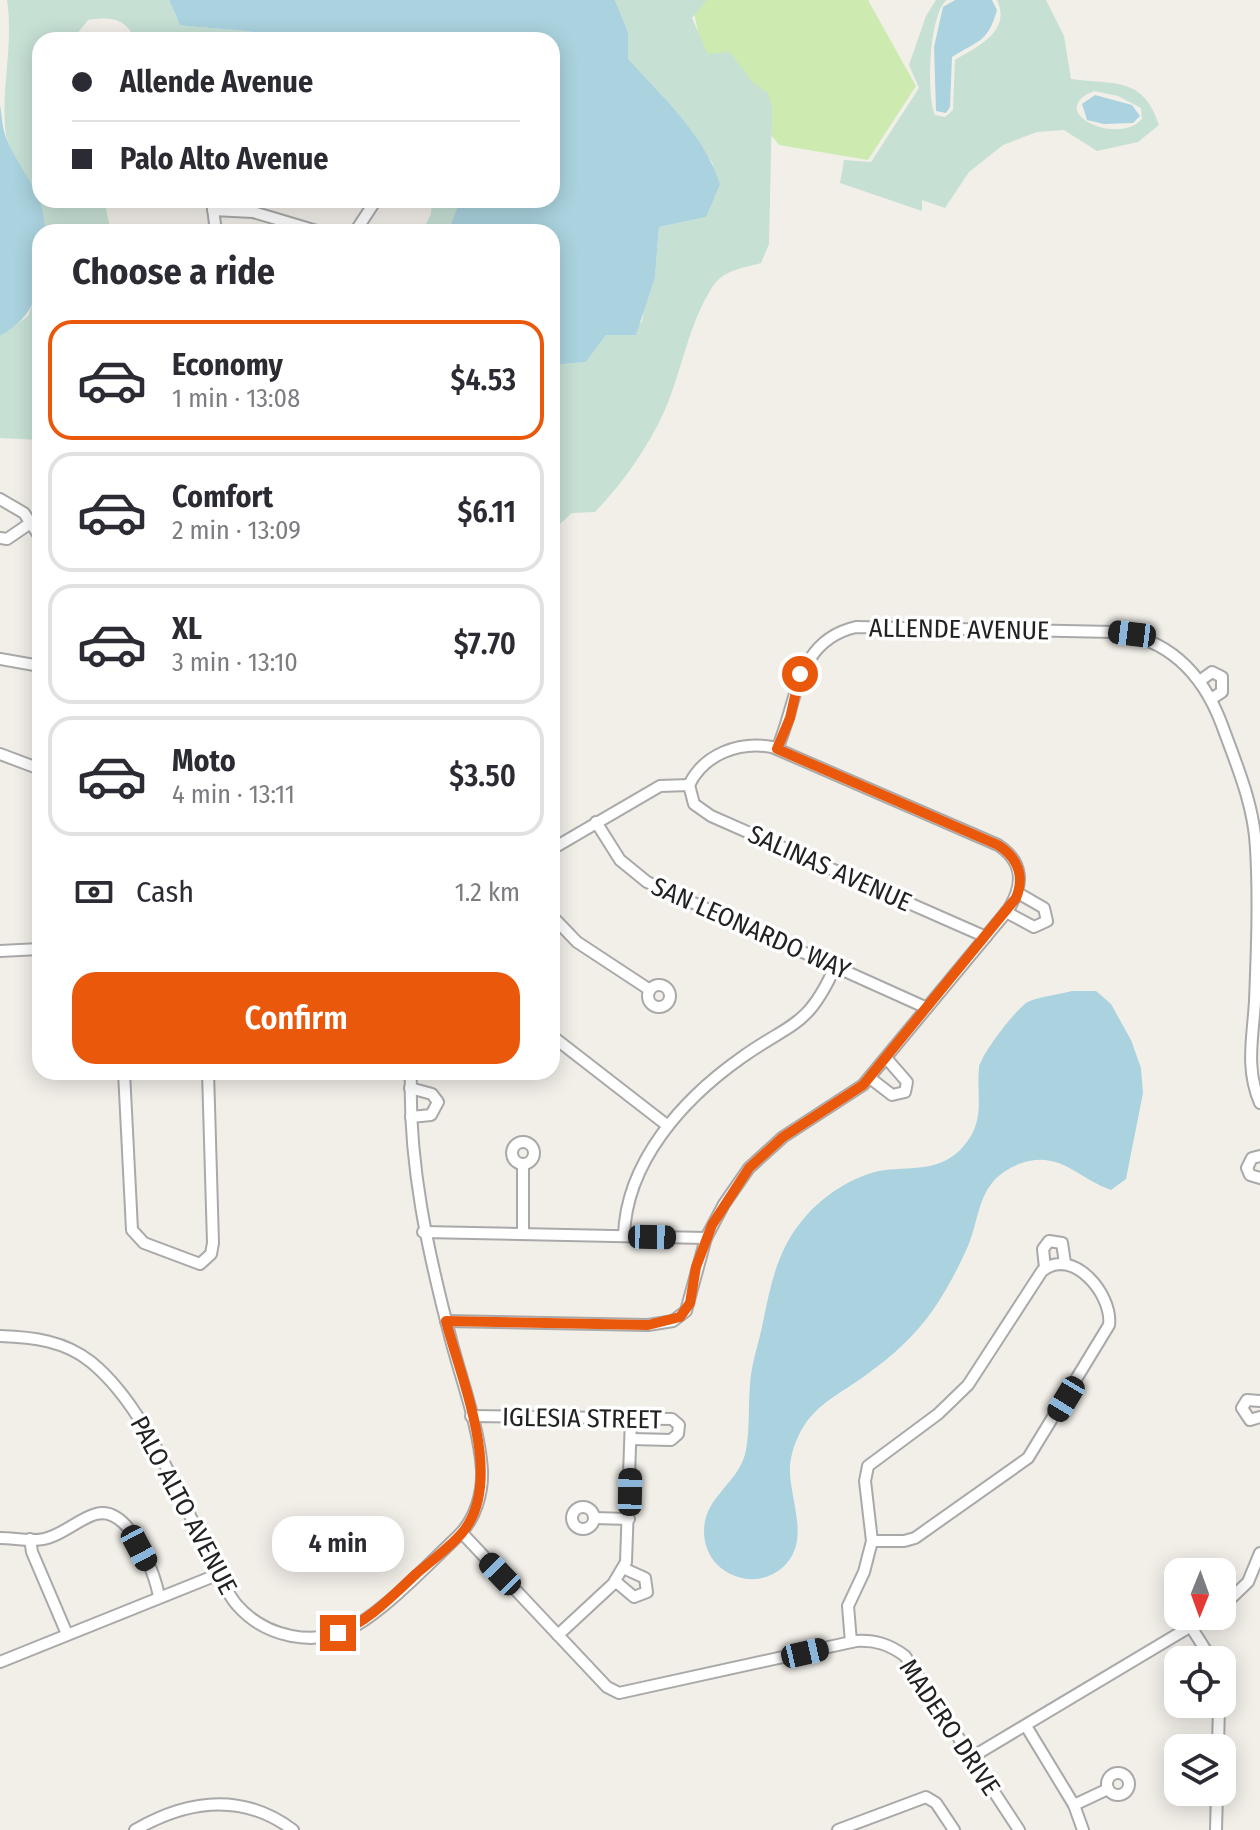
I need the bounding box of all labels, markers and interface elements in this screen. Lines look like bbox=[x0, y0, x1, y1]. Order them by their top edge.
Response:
text: Allende Avenue bbox=[120, 64, 313, 100]
text: Palo Alto Avenue bbox=[120, 141, 328, 177]
text: Choose a ride bbox=[72, 250, 275, 294]
icon: car bbox=[76, 344, 148, 416]
text: Economy bbox=[172, 347, 283, 383]
text: $4.53 bbox=[451, 362, 516, 398]
text: 1 min · 13:08 bbox=[172, 383, 300, 414]
icon: car bbox=[76, 476, 148, 548]
text: Comfort bbox=[172, 479, 273, 515]
text: $6.11 bbox=[457, 494, 516, 530]
text: 2 min · 13:09 bbox=[172, 515, 301, 546]
icon: car bbox=[76, 608, 148, 680]
text: XL bbox=[172, 611, 202, 647]
street label: ALLENDE AVENUE bbox=[869, 612, 1049, 647]
car bbox=[1107, 619, 1157, 649]
text: $7.70 bbox=[454, 626, 516, 662]
text: 3 min · 13:10 bbox=[172, 647, 298, 678]
route start bbox=[782, 656, 818, 692]
icon: car bbox=[76, 740, 148, 812]
text: Moto bbox=[172, 743, 236, 779]
text: $3.50 bbox=[449, 758, 516, 794]
text: 4 min · 13:11 bbox=[172, 779, 295, 810]
street label: SALINAS AVENUE bbox=[743, 819, 916, 918]
icon: cash bbox=[72, 870, 116, 914]
street label: SAN LEONARDO WAY bbox=[647, 871, 855, 986]
text: Cash bbox=[136, 874, 194, 910]
text: 1.2 km bbox=[455, 877, 520, 908]
button: Confirm bbox=[72, 972, 520, 1064]
car bbox=[628, 1225, 676, 1249]
car bbox=[1043, 1372, 1089, 1426]
street label: IGLESIA STREET bbox=[502, 1402, 662, 1435]
street label: PALO ALTO AVENUE bbox=[124, 1411, 244, 1600]
car bbox=[618, 1468, 642, 1516]
callout: 4 min bbox=[272, 1517, 404, 1573]
car bbox=[117, 1521, 161, 1575]
text: 4 min bbox=[309, 1528, 368, 1559]
car bbox=[475, 1548, 525, 1600]
north arrow bbox=[1164, 1558, 1236, 1630]
map controls bbox=[1164, 1558, 1236, 1806]
route end bbox=[320, 1615, 356, 1651]
car bbox=[779, 1636, 831, 1670]
button: locate bbox=[1164, 1646, 1236, 1718]
street label: MADERO DRIVE bbox=[893, 1653, 1006, 1801]
button: layers bbox=[1164, 1734, 1236, 1806]

